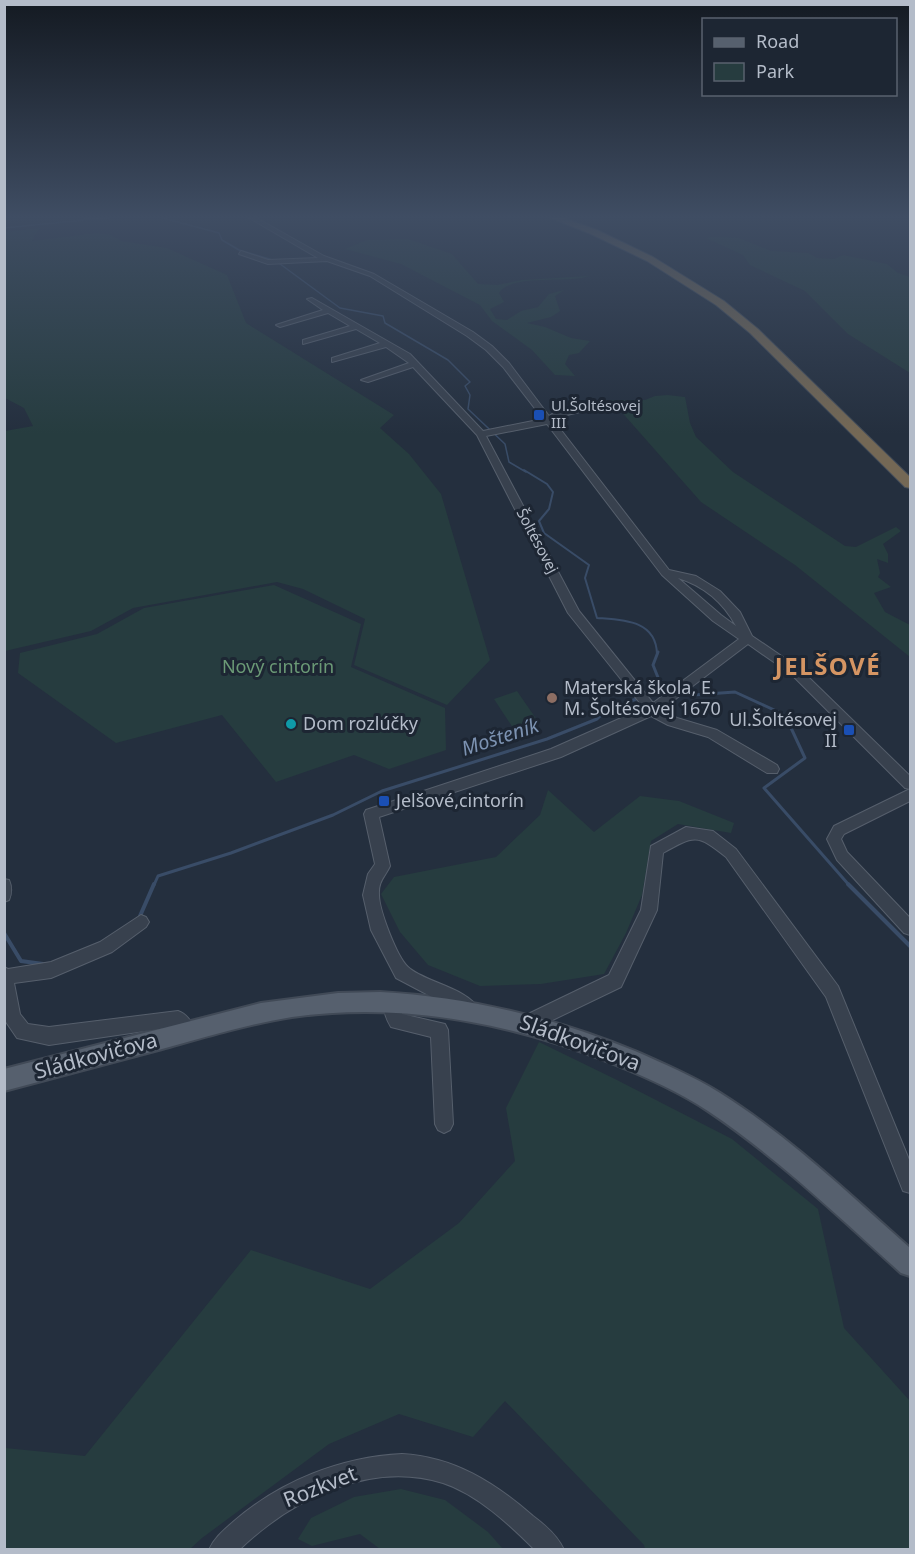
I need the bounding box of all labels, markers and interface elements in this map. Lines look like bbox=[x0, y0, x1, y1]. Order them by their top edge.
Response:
legend bbox=[702, 18, 897, 96]
text: Road bbox=[756, 29, 799, 53]
text: Park bbox=[756, 59, 794, 83]
place label: Ul.Šoltésovej III bbox=[551, 395, 641, 432]
marker: Ul.Šoltésovej III bbox=[532, 408, 546, 422]
street label: Šoltésovej bbox=[512, 505, 563, 577]
district label: JELŠOVÉ bbox=[773, 649, 881, 682]
park label: Nový cintorín bbox=[222, 654, 334, 678]
place label: Materská škola, E. M. Šoltésovej 1670 bbox=[564, 675, 721, 720]
marker: Materská škola, E. M. Šoltésovej 1670 bbox=[545, 691, 559, 705]
place label: Ul.Šoltésovej II bbox=[729, 707, 837, 752]
place label: Dom rozlúčky bbox=[303, 711, 419, 735]
water label: Mošteník bbox=[458, 711, 543, 762]
marker: Dom rozlúčky bbox=[284, 717, 298, 731]
marker: Ul.Šoltésovej II bbox=[842, 723, 856, 737]
place label: Jelšové,cintorín bbox=[394, 788, 524, 812]
marker: Jelšové,cintorín bbox=[377, 794, 391, 808]
street label: Sládkovičova bbox=[516, 1007, 644, 1077]
street label: Sládkovičova bbox=[31, 1025, 160, 1085]
street label: Rozkvet bbox=[279, 1459, 361, 1513]

